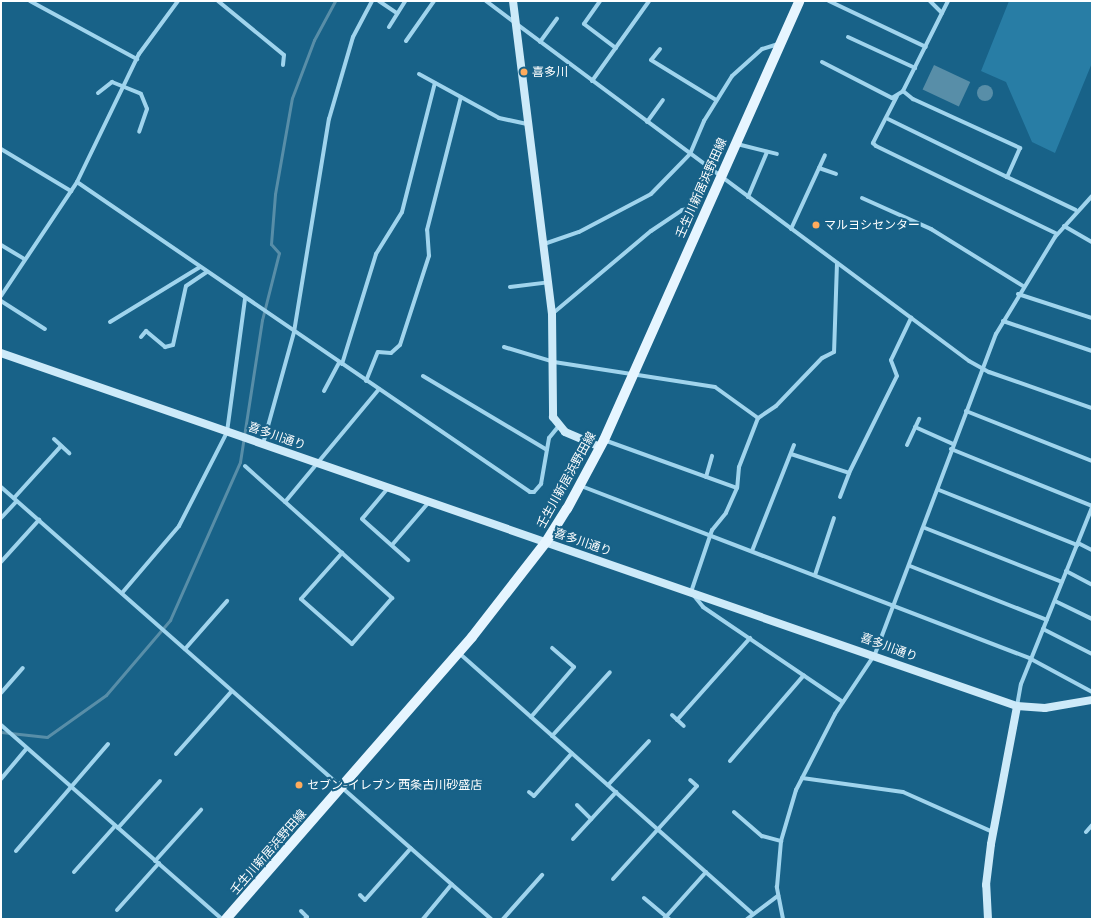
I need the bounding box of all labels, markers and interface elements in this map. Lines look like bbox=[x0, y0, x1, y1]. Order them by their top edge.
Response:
place label: 喜多川 bbox=[532, 65, 568, 79]
marker: 喜多川 bbox=[519, 67, 529, 77]
street label: 壬生川新居浜野田線 bbox=[672, 136, 730, 240]
place label: マルヨシセンター bbox=[824, 218, 920, 232]
marker: マルヨシセンター bbox=[811, 220, 821, 230]
street label: 喜多川通り bbox=[246, 419, 308, 453]
street label: 壬生川新居浜野田線 bbox=[534, 429, 598, 531]
street label: 喜多川通り bbox=[552, 525, 614, 559]
street label: 喜多川通り bbox=[858, 630, 920, 664]
place label: セブン-イレブン 西条古川砂盛店 bbox=[307, 778, 482, 792]
marker: セブン-イレブン 西条古川砂盛店 bbox=[294, 780, 304, 790]
street label: 壬生川新居浜野田線 bbox=[227, 807, 309, 897]

